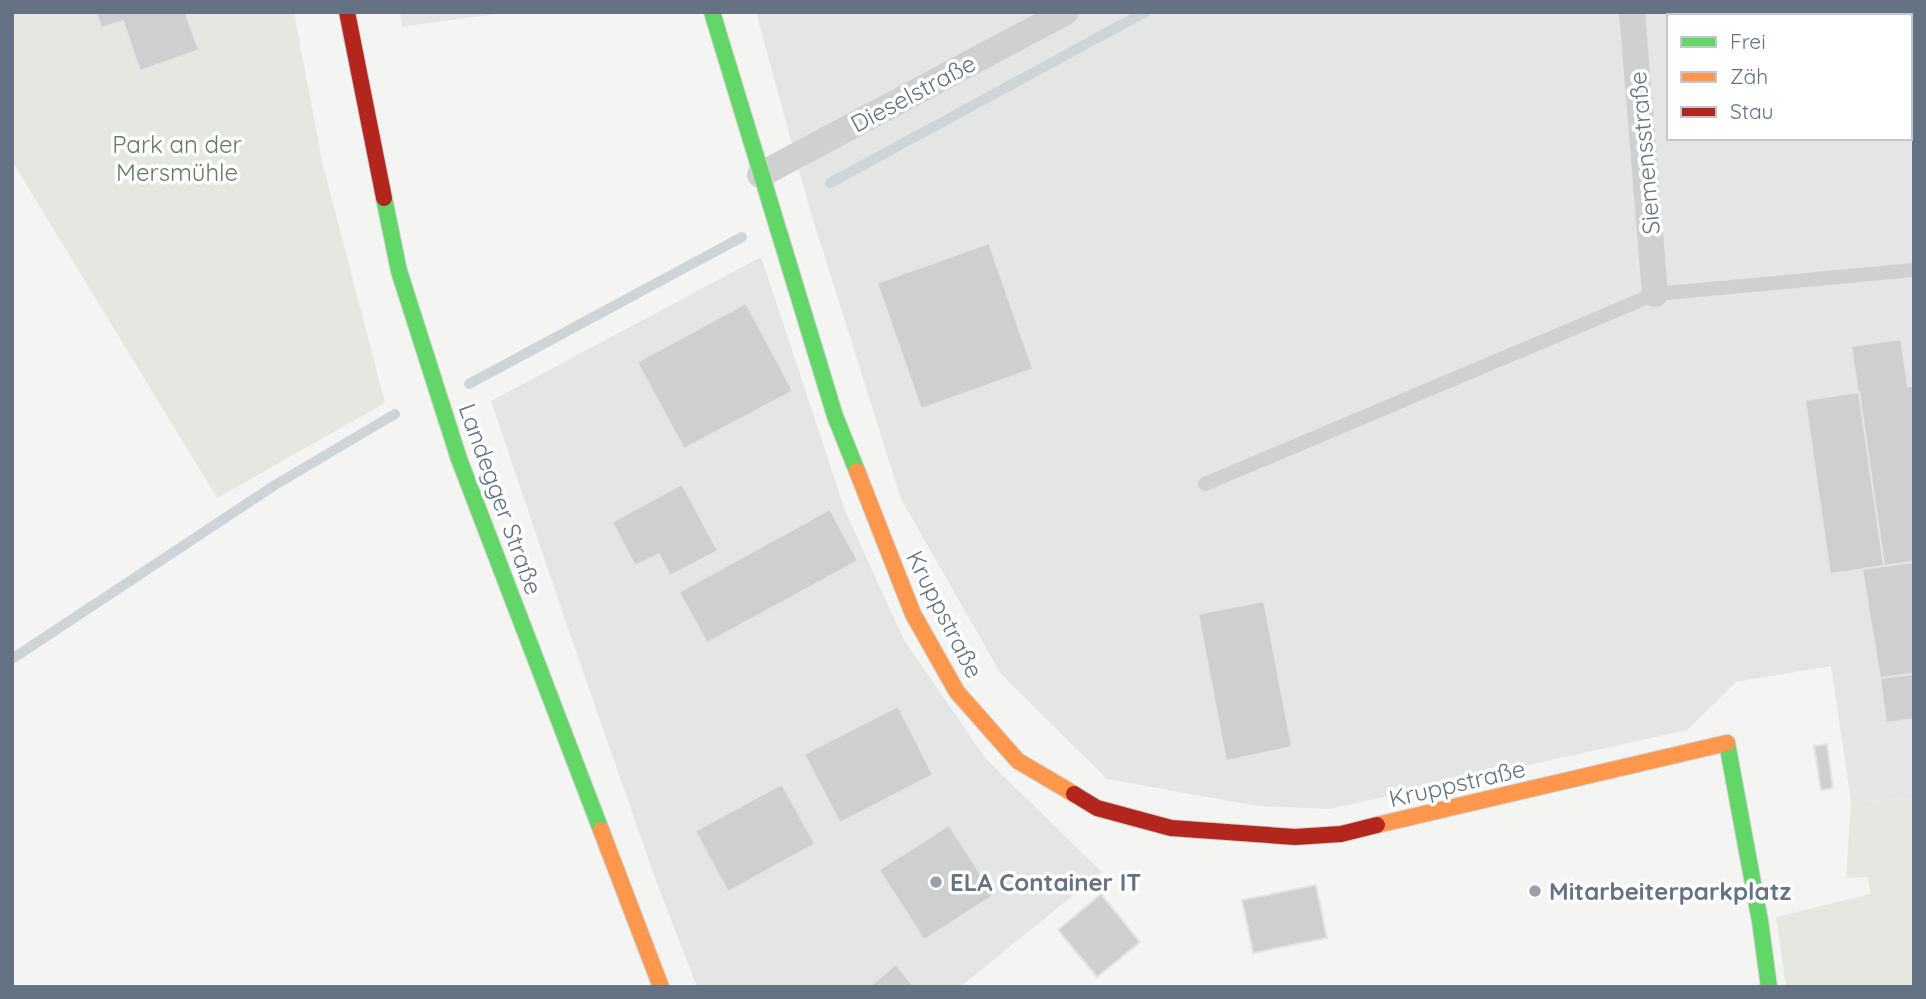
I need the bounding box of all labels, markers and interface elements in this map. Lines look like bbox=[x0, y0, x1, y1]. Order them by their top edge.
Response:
legend bbox=[1667, 14, 1912, 140]
text: Frei bbox=[1730, 28, 1766, 54]
street label: Dieselstraße bbox=[845, 48, 981, 138]
text: Zäh bbox=[1730, 63, 1768, 89]
street label: Siemensstraße bbox=[1622, 70, 1666, 236]
text: Stau bbox=[1730, 98, 1773, 124]
park label: Park an der Mersmühle bbox=[112, 129, 242, 187]
street label: Landegger Straße bbox=[452, 399, 550, 599]
street label: Kruppstraße bbox=[900, 545, 990, 683]
street label: Kruppstraße bbox=[1386, 753, 1528, 813]
place label: ELA Container IT bbox=[950, 867, 1141, 897]
marker: ELA Container IT bbox=[928, 874, 944, 890]
place label: Mitarbeiterparkplatz bbox=[1549, 876, 1791, 906]
marker: Mitarbeiterparkplatz bbox=[1527, 883, 1543, 899]

